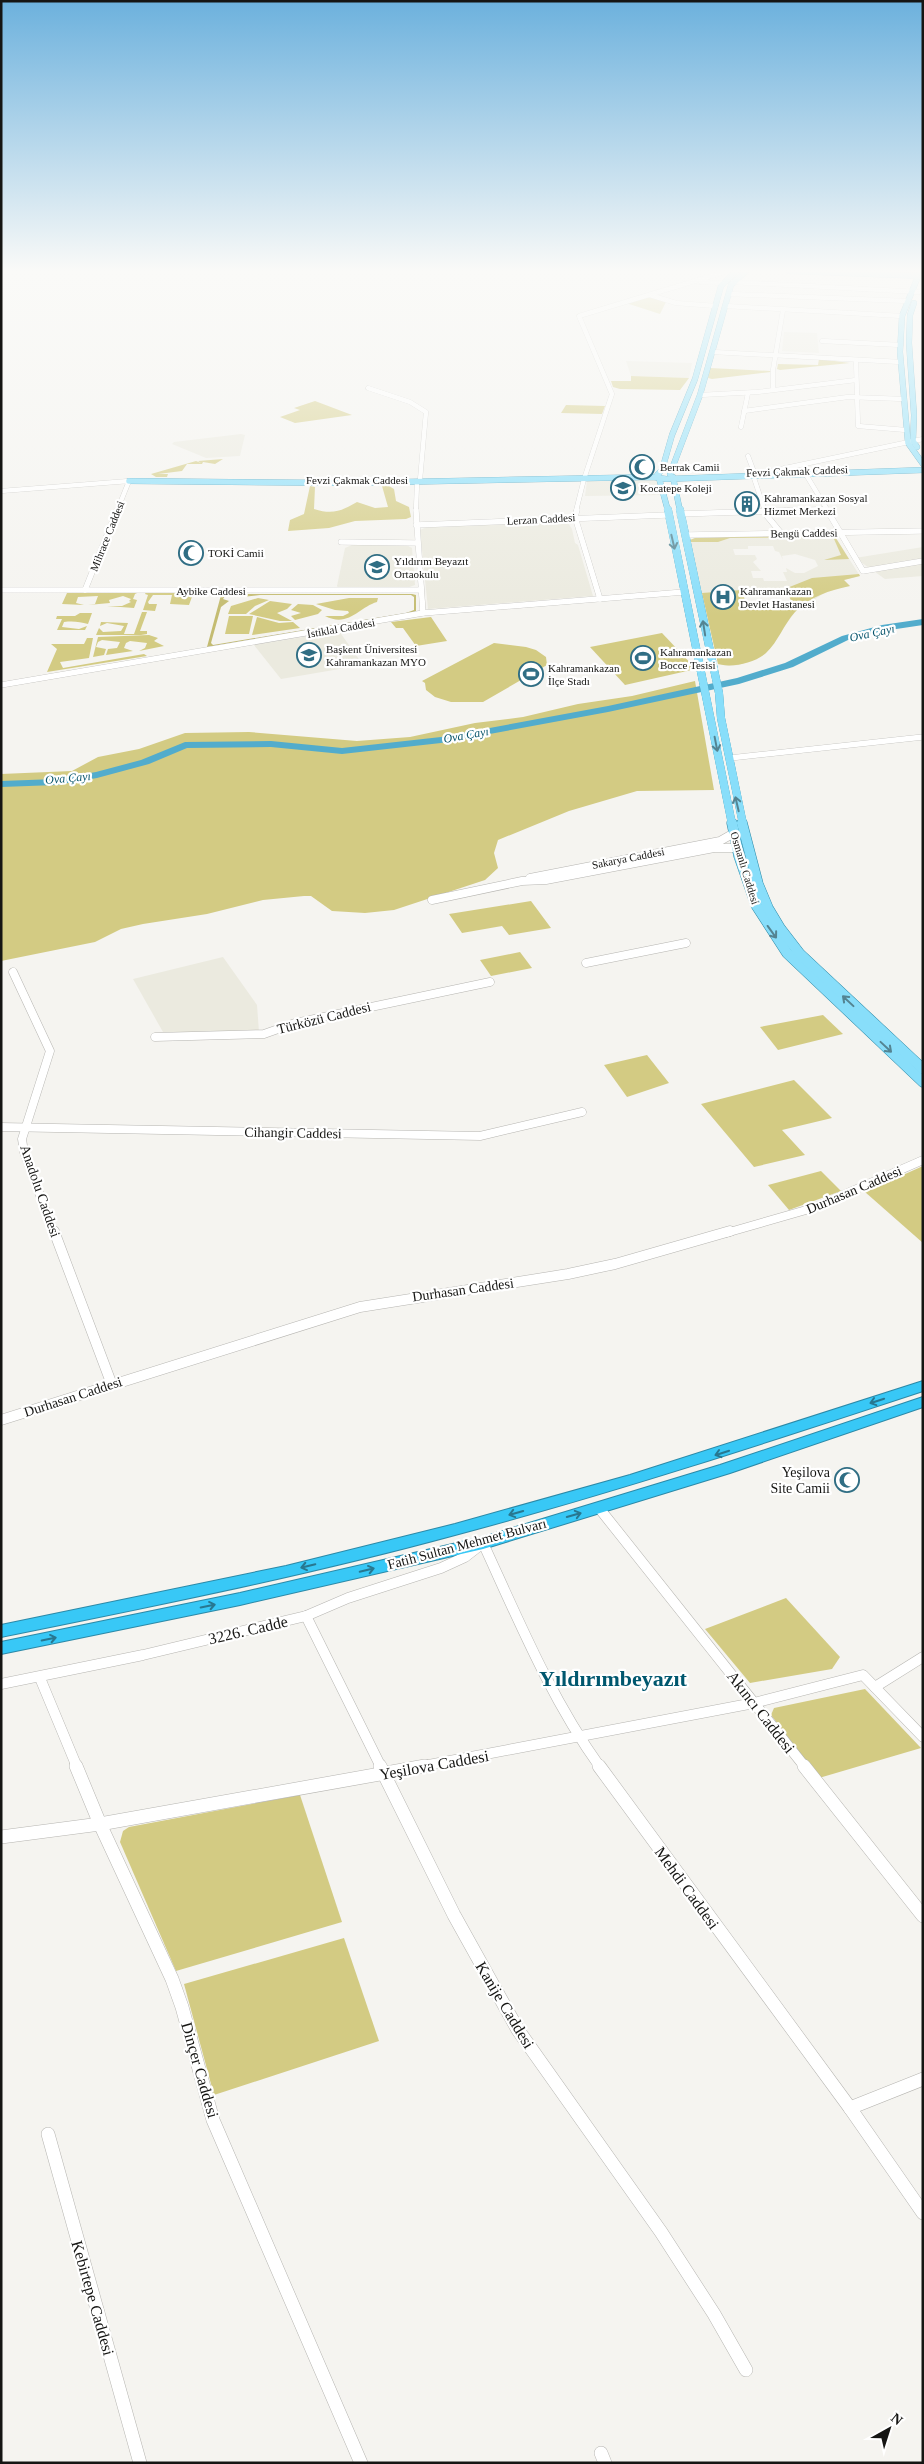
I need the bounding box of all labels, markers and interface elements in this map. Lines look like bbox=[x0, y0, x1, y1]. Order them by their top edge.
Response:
mosque icon: Berrak Camii bbox=[629, 454, 655, 480]
place label: Berrak Camii bbox=[660, 461, 720, 473]
street label: Fevzi Çakmak Caddesi bbox=[746, 463, 848, 479]
street label: Fevzi Çakmak Caddesi bbox=[306, 474, 408, 486]
school or university icon: Kocatepe Koleji bbox=[610, 475, 636, 501]
place label: Kocatepe Koleji bbox=[640, 482, 712, 494]
building icon: Kahramankazan Sosyal Hizmet Merkezi bbox=[734, 491, 760, 517]
place label: Kahramankazan Sosyal Hizmet Merkezi bbox=[764, 492, 868, 517]
street label: Mihrace Caddesi bbox=[87, 499, 127, 573]
street label: Lerzan Caddesi bbox=[506, 511, 576, 527]
street label: Bengü Caddesi bbox=[770, 526, 838, 540]
one-way arrow bbox=[669, 533, 678, 549]
mosque icon: TOKİ Camii bbox=[178, 540, 204, 566]
place label: TOKİ Camii bbox=[208, 547, 264, 559]
school or university icon: Yıldırım Beyazıt Ortaokulu bbox=[364, 554, 390, 580]
place label: Yıldırım Beyazıt Ortaokulu bbox=[394, 555, 468, 580]
hospital icon: Kahramankazan Devlet Hastanesi bbox=[710, 584, 736, 610]
street label: Aybike Caddesi bbox=[176, 585, 246, 597]
place label: Kahramankazan Devlet Hastanesi bbox=[740, 585, 815, 610]
street label: İstiklal Caddesi bbox=[306, 616, 376, 640]
one-way arrow bbox=[698, 620, 708, 636]
water label: Ova Çayı bbox=[848, 621, 896, 645]
school or university icon: Başkent Üniversitesi Kahramankazan MYO bbox=[296, 642, 322, 668]
place label: Başkent Üniversitesi Kahramankazan MYO bbox=[326, 643, 426, 668]
sports icon: Kahramankazan Bocce Tesisi bbox=[630, 645, 656, 671]
place label: Kahramankazan Bocce Tesisi bbox=[660, 646, 732, 671]
sports icon: Kahramankazan İlçe Stadı bbox=[518, 661, 544, 687]
place label: Kahramankazan İlçe Stadı bbox=[548, 662, 620, 687]
water label: Ova Çayı bbox=[442, 724, 490, 746]
one-way arrow bbox=[711, 735, 721, 751]
water label: Ova Çayı bbox=[45, 769, 91, 787]
one-way arrow bbox=[732, 796, 742, 812]
street label: Osmanlı Caddesi bbox=[728, 830, 762, 906]
street label: Sakarya Caddesi bbox=[591, 845, 665, 871]
one-way arrow bbox=[767, 925, 777, 939]
one-way arrow bbox=[842, 995, 855, 1007]
street label: Türközü Caddesi bbox=[276, 999, 373, 1037]
one-way arrow bbox=[879, 1041, 892, 1053]
street label: Cihangir Caddesi bbox=[244, 1125, 342, 1141]
street label: Anadolu Caddesi bbox=[17, 1143, 63, 1239]
street label: Durhasan Caddesi bbox=[804, 1163, 904, 1217]
street label: Durhasan Caddesi bbox=[411, 1275, 515, 1305]
street label: Durhasan Caddesi bbox=[22, 1374, 124, 1420]
one-way arrow bbox=[869, 1397, 885, 1406]
one-way arrow bbox=[715, 1448, 731, 1458]
place label: Yeşilova Site Camii bbox=[771, 1465, 831, 1496]
mosque icon: Yeşilova Site Camii bbox=[834, 1467, 860, 1493]
one-way arrow bbox=[508, 1508, 524, 1518]
one-way arrow bbox=[566, 1510, 582, 1520]
street label: Fatih Sultan Mehmet Bulvarı bbox=[386, 1516, 548, 1572]
one-way arrow bbox=[300, 1562, 316, 1571]
one-way arrow bbox=[358, 1565, 374, 1574]
one-way arrow bbox=[200, 1600, 216, 1610]
street label: 3226. Cadde bbox=[207, 1613, 289, 1647]
one-way arrow bbox=[41, 1633, 57, 1643]
district label: Yıldırımbeyazıt bbox=[539, 1666, 688, 1691]
street label: Akıncı Caddesi bbox=[724, 1668, 799, 1757]
street label: Yeşilova Caddesi bbox=[378, 1747, 491, 1784]
street label: Mehdi Caddesi bbox=[652, 1844, 723, 1933]
street label: Kanije Caddesi bbox=[472, 1959, 538, 2052]
street label: Dinçer Caddesi bbox=[177, 2020, 222, 2121]
street label: Kebirtepe Caddesi bbox=[68, 2239, 118, 2358]
north arrow bbox=[864, 2404, 914, 2454]
text: N bbox=[888, 2410, 906, 2428]

